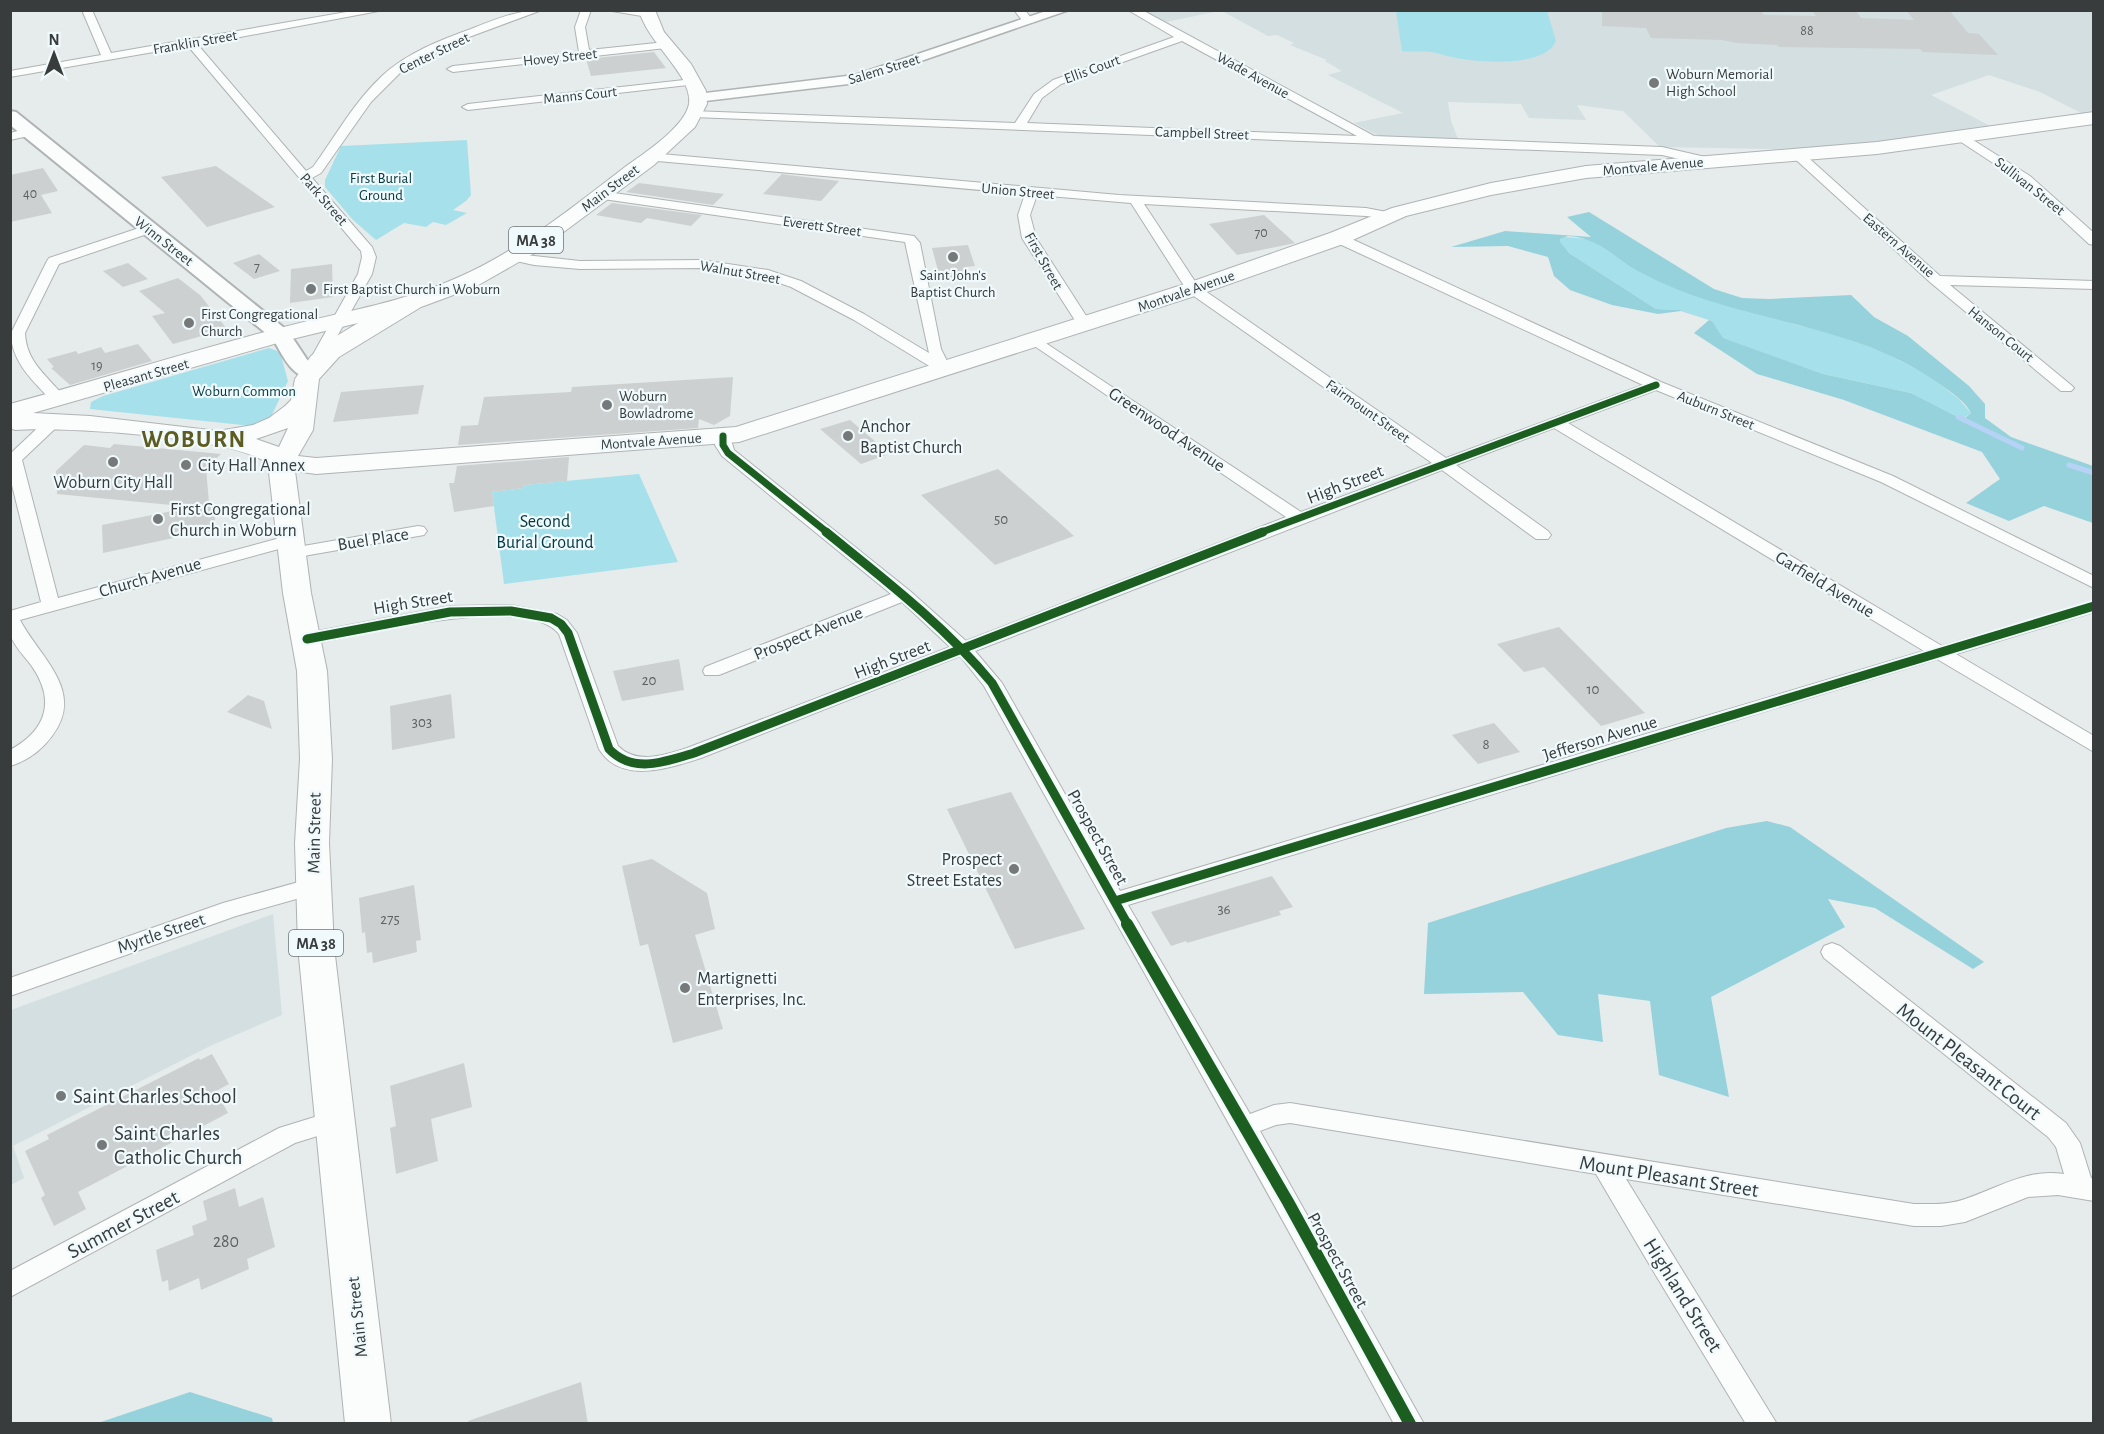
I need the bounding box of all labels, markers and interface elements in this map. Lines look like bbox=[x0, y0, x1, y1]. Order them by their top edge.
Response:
north arrow bbox=[24, 24, 84, 84]
house number: 88 bbox=[1800, 24, 1814, 38]
street label: Franklin Street bbox=[152, 28, 238, 57]
street label: Center Street bbox=[397, 30, 472, 77]
text: N bbox=[48, 32, 60, 48]
street label: Hovey Street bbox=[522, 46, 598, 69]
street label: Wade Avenue bbox=[1214, 49, 1292, 102]
street label: Salem Street bbox=[847, 51, 922, 87]
street label: Ellis Court bbox=[1062, 52, 1122, 86]
place label: Woburn Memorial High School bbox=[1666, 67, 1773, 99]
marker: Woburn Memorial High School bbox=[1647, 76, 1661, 90]
street label: Manns Court bbox=[543, 84, 618, 107]
street label: Campbell Street bbox=[1155, 124, 1249, 143]
street label: Montvale Avenue bbox=[1602, 155, 1704, 178]
street label: Sullivan Street bbox=[1992, 155, 2068, 218]
street label: Main Street bbox=[579, 162, 642, 215]
street label: Park Street bbox=[297, 170, 350, 228]
park label: First Burial Ground bbox=[350, 171, 412, 203]
street label: Union Street bbox=[981, 181, 1055, 202]
house number: 40 bbox=[23, 187, 37, 201]
street label: Eastern Avenue bbox=[1860, 210, 1937, 281]
street label: Winn Street bbox=[131, 214, 196, 269]
street label: Everett Street bbox=[782, 214, 862, 239]
house number: 70 bbox=[1254, 226, 1268, 240]
road number: MA 38 bbox=[509, 227, 563, 253]
street label: First Street bbox=[1022, 230, 1066, 293]
marker: Saint John's Baptist Church bbox=[946, 250, 960, 264]
street label: Walnut Street bbox=[699, 258, 781, 287]
house number: 7 bbox=[254, 260, 260, 274]
place label: Saint John's Baptist Church bbox=[910, 268, 996, 300]
street label: Montvale Avenue bbox=[1136, 268, 1236, 315]
marker: First Baptist Church in Woburn bbox=[304, 282, 318, 296]
place label: First Baptist Church in Woburn bbox=[323, 282, 500, 297]
street label: Hanson Court bbox=[1965, 304, 2036, 365]
place label: First Congregational Church bbox=[201, 307, 318, 339]
marker: First Congregational Church bbox=[182, 316, 196, 330]
street label: Pleasant Street bbox=[102, 356, 191, 395]
house number: 19 bbox=[91, 359, 103, 373]
street label: Fairmount Street bbox=[1323, 377, 1413, 446]
park label: Woburn Common bbox=[192, 384, 296, 399]
street label: Greenwood Avenue bbox=[1105, 384, 1228, 475]
street label: Auburn Street bbox=[1675, 388, 1757, 433]
place label: Woburn Bowladrome bbox=[619, 389, 694, 421]
marker: Woburn Bowladrome bbox=[600, 398, 614, 412]
place label: Anchor Baptist Church bbox=[860, 418, 962, 457]
district label: WOBURN bbox=[141, 428, 247, 452]
marker: Anchor Baptist Church bbox=[841, 429, 855, 443]
street label: Montvale Avenue bbox=[600, 430, 702, 453]
marker: Woburn City Hall bbox=[106, 455, 120, 469]
place label: City Hall Annex bbox=[198, 457, 305, 475]
marker: City Hall Annex bbox=[179, 458, 193, 472]
street label: High Street bbox=[1305, 462, 1386, 508]
place label: Woburn City Hall bbox=[53, 474, 173, 492]
place label: First Congregational Church in Woburn bbox=[170, 501, 311, 540]
marker: First Congregational Church in Woburn bbox=[151, 512, 165, 526]
house number: 50 bbox=[994, 512, 1008, 527]
park label: Second Burial Ground bbox=[496, 513, 594, 552]
street label: Buel Place bbox=[336, 525, 410, 554]
street label: Garfield Avenue bbox=[1772, 548, 1877, 621]
street label: Church Avenue bbox=[97, 555, 203, 601]
street label: High Street bbox=[372, 588, 454, 618]
street label: Prospect Avenue bbox=[751, 604, 866, 664]
street label: High Street bbox=[852, 637, 933, 683]
house number: 20 bbox=[642, 673, 656, 688]
house number: 10 bbox=[1586, 682, 1600, 697]
street label: Jefferson Avenue bbox=[1541, 713, 1659, 765]
house number: 303 bbox=[412, 715, 432, 730]
house number: 8 bbox=[1482, 737, 1490, 752]
street label: Prospect Street bbox=[1064, 787, 1131, 888]
street label: Main Street bbox=[305, 792, 325, 874]
place label: Prospect Street Estates bbox=[907, 851, 1002, 890]
marker: Prospect Street Estates bbox=[1007, 862, 1021, 876]
house number: 36 bbox=[1217, 902, 1231, 917]
street label: Myrtle Street bbox=[115, 911, 208, 957]
house number: 275 bbox=[380, 912, 400, 927]
road number: MA 38 bbox=[289, 930, 343, 956]
place label: Martignetti Enterprises, Inc. bbox=[697, 970, 806, 1009]
marker: Martignetti Enterprises, Inc. bbox=[678, 981, 692, 995]
street label: Mount Pleasant Court bbox=[1893, 999, 2045, 1124]
place label: Saint Charles School bbox=[73, 1086, 237, 1107]
marker: Saint Charles School bbox=[54, 1089, 68, 1103]
place label: Saint Charles Catholic Church bbox=[114, 1123, 242, 1168]
marker: Saint Charles Catholic Church bbox=[95, 1138, 109, 1152]
street label: Mount Pleasant Street bbox=[1578, 1152, 1760, 1201]
street label: Summer Street bbox=[64, 1186, 183, 1263]
street label: Prospect Street bbox=[1304, 1210, 1371, 1311]
house number: 280 bbox=[213, 1233, 239, 1251]
street label: Highland Street bbox=[1639, 1235, 1726, 1356]
street label: Main Street bbox=[345, 1275, 371, 1358]

